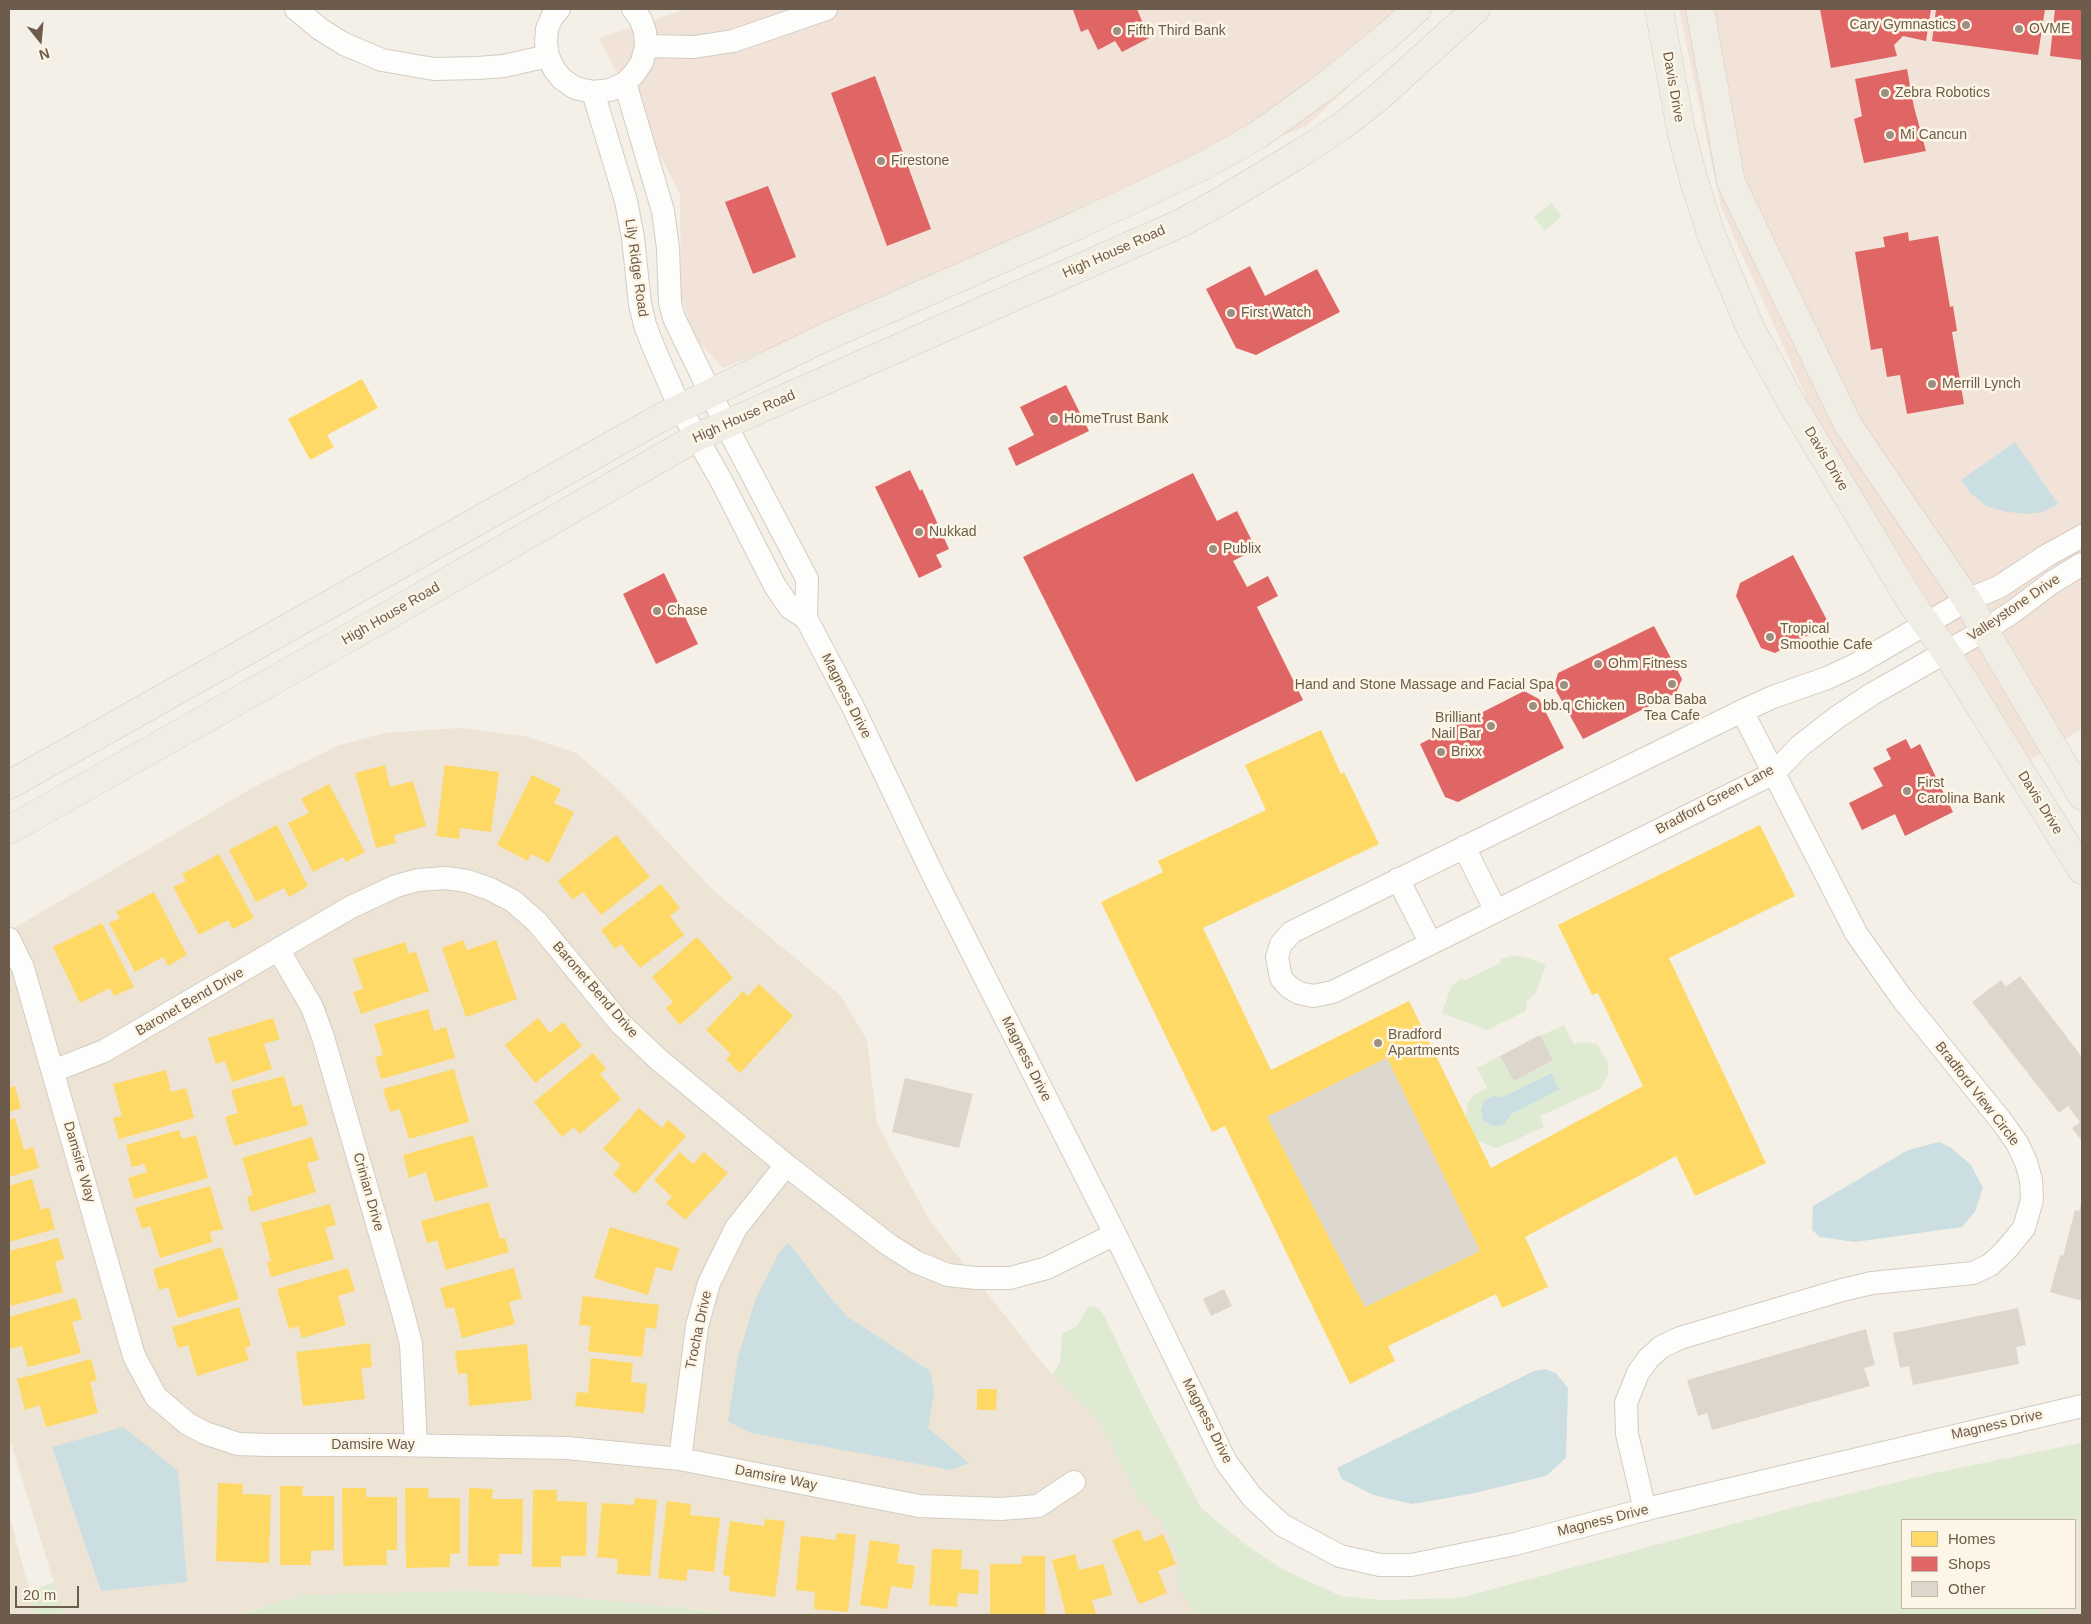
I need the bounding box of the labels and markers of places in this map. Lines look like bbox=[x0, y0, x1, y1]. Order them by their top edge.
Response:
place label: Cary Gymnastics bbox=[1849, 17, 1956, 33]
marker: Cary Gymnastics bbox=[1960, 19, 1972, 31]
place label: OVME bbox=[2029, 21, 2070, 37]
place label: Fifth Third Bank bbox=[1127, 23, 1226, 39]
marker: OVME bbox=[2013, 23, 2025, 35]
marker: Fifth Third Bank bbox=[1111, 25, 1123, 37]
place label: Zebra Robotics bbox=[1895, 85, 1990, 101]
marker: Zebra Robotics bbox=[1879, 87, 1891, 99]
place label: Mi Cancun bbox=[1900, 127, 1967, 143]
marker: Mi Cancun bbox=[1884, 129, 1896, 141]
place label: Firestone bbox=[891, 153, 949, 169]
marker: Firestone bbox=[875, 155, 887, 167]
place label: First Watch bbox=[1241, 305, 1311, 321]
marker: First Watch bbox=[1225, 307, 1237, 319]
place label: Merrill Lynch bbox=[1942, 376, 2021, 392]
marker: Merrill Lynch bbox=[1926, 378, 1938, 390]
place label: HomeTrust Bank bbox=[1064, 411, 1169, 427]
marker: HomeTrust Bank bbox=[1048, 413, 1060, 425]
place label: Nukkad bbox=[929, 524, 976, 540]
marker: Nukkad bbox=[913, 526, 925, 538]
place label: Publix bbox=[1223, 541, 1261, 557]
marker: Publix bbox=[1207, 543, 1219, 555]
place label: Chase bbox=[667, 603, 707, 619]
marker: Chase bbox=[651, 605, 663, 617]
place label: Tropical Smoothie Cafe bbox=[1780, 621, 1873, 654]
marker: Tropical Smoothie Cafe bbox=[1764, 631, 1776, 643]
place label: Ohm Fitness bbox=[1608, 656, 1687, 672]
marker: Ohm Fitness bbox=[1592, 658, 1604, 670]
place label: Hand and Stone Massage and Facial Spa bbox=[1295, 677, 1554, 693]
marker: Boba Baba Tea Cafe bbox=[1666, 678, 1678, 690]
marker: Hand and Stone Massage and Facial Spa bbox=[1558, 679, 1570, 691]
place label: Boba Baba Tea Cafe bbox=[1637, 692, 1707, 724]
place label: bb.q Chicken bbox=[1543, 698, 1625, 714]
marker: bb.q Chicken bbox=[1527, 700, 1539, 712]
place label: Brilliant Nail Bar bbox=[1431, 710, 1481, 742]
marker: Brilliant Nail Bar bbox=[1485, 720, 1497, 732]
place label: Brixx bbox=[1451, 744, 1482, 760]
marker: Brixx bbox=[1435, 746, 1447, 758]
place label: First Carolina Bank bbox=[1917, 775, 2005, 808]
marker: First Carolina Bank bbox=[1901, 785, 1913, 797]
place label: Bradford Apartments bbox=[1388, 1027, 1460, 1060]
marker: Bradford Apartments bbox=[1372, 1037, 1384, 1049]

